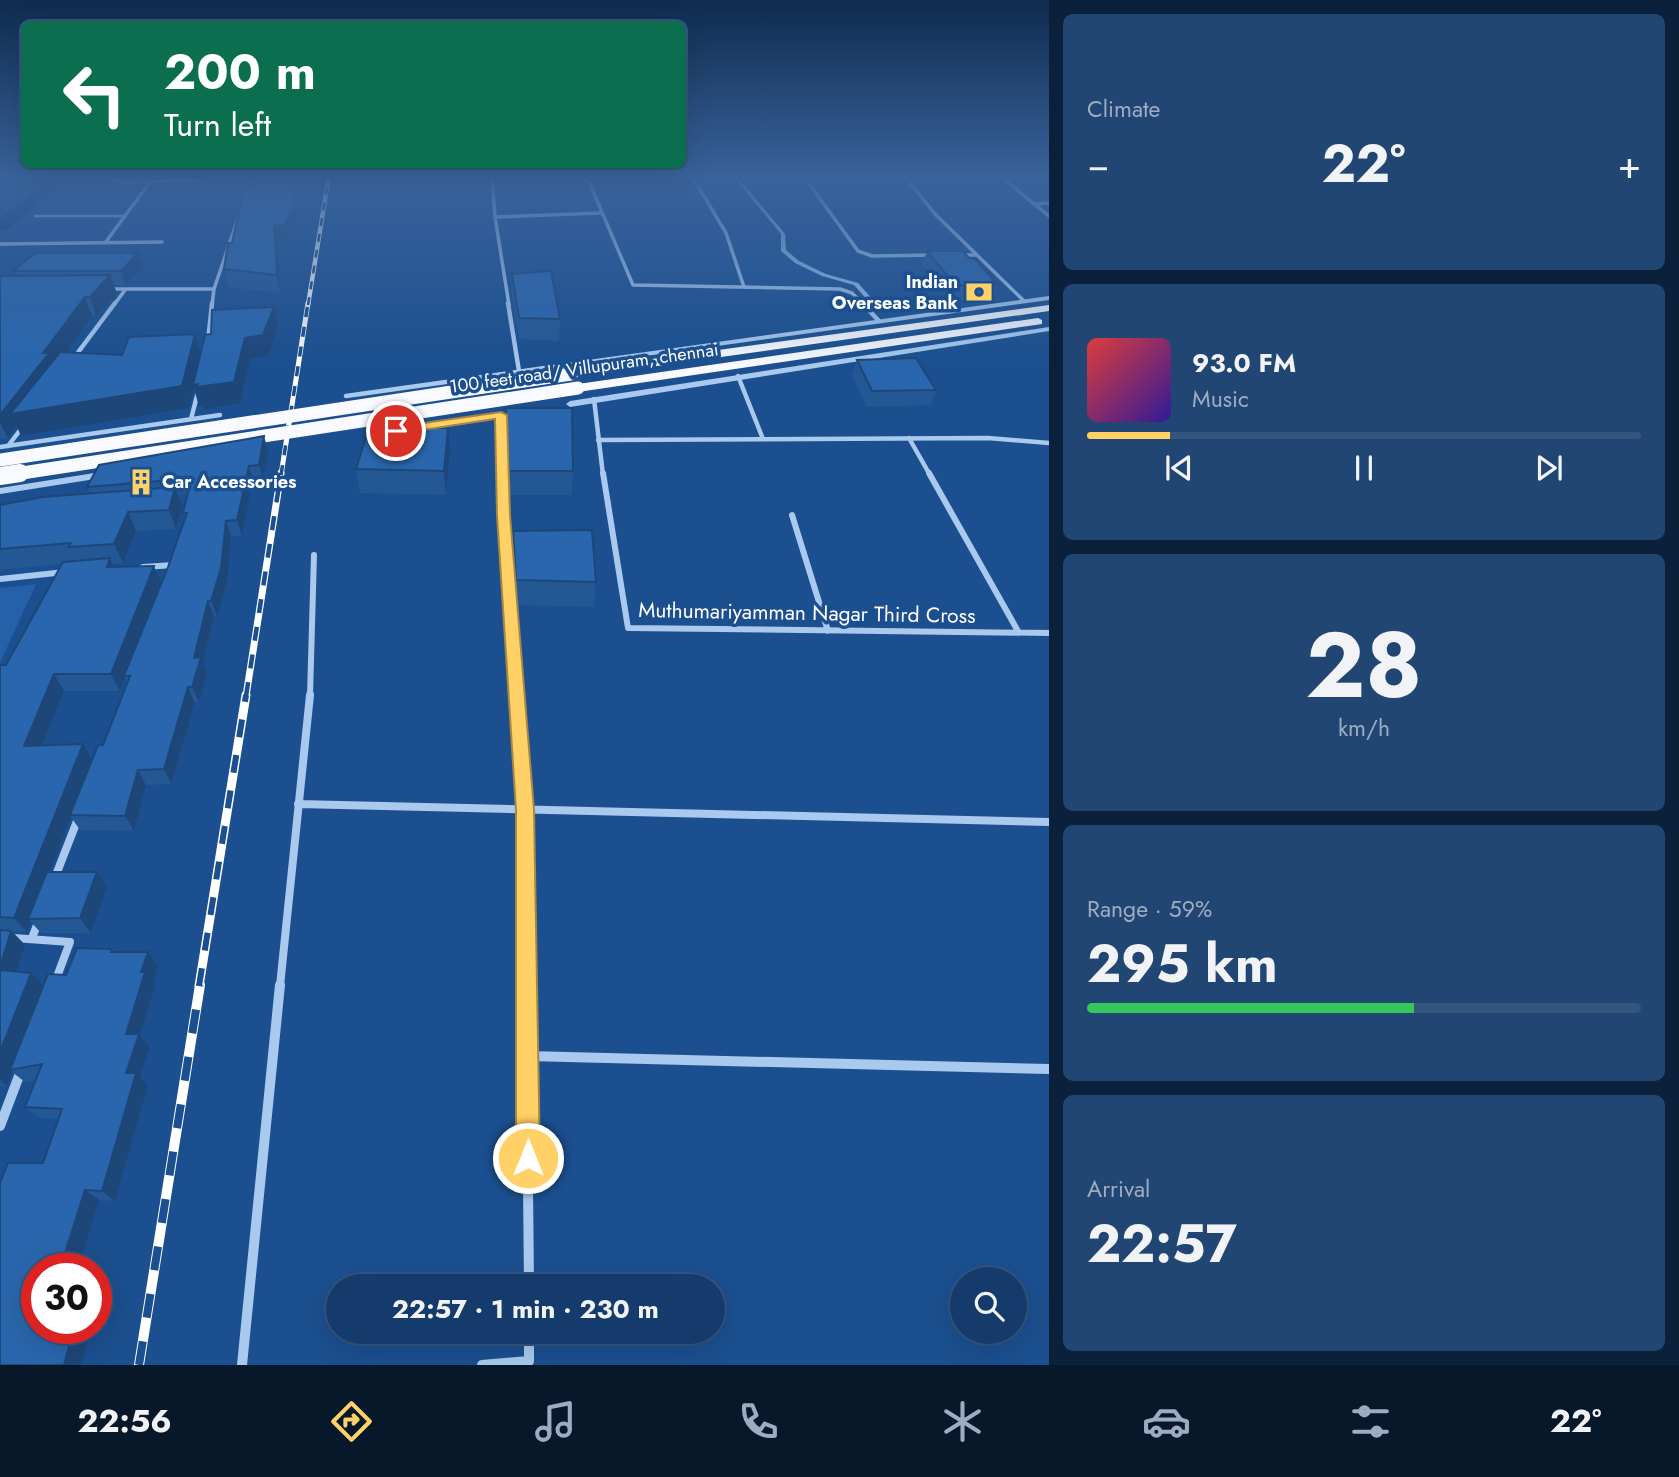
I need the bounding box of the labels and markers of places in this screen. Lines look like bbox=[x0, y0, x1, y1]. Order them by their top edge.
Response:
place label: Indian Overseas Bank bbox=[832, 269, 959, 316]
bank icon: Indian Overseas Bank bbox=[964, 277, 994, 307]
pin bbox=[366, 401, 426, 461]
building icon: Car Accessories bbox=[126, 467, 156, 497]
place label: Car Accessories bbox=[162, 469, 296, 495]

